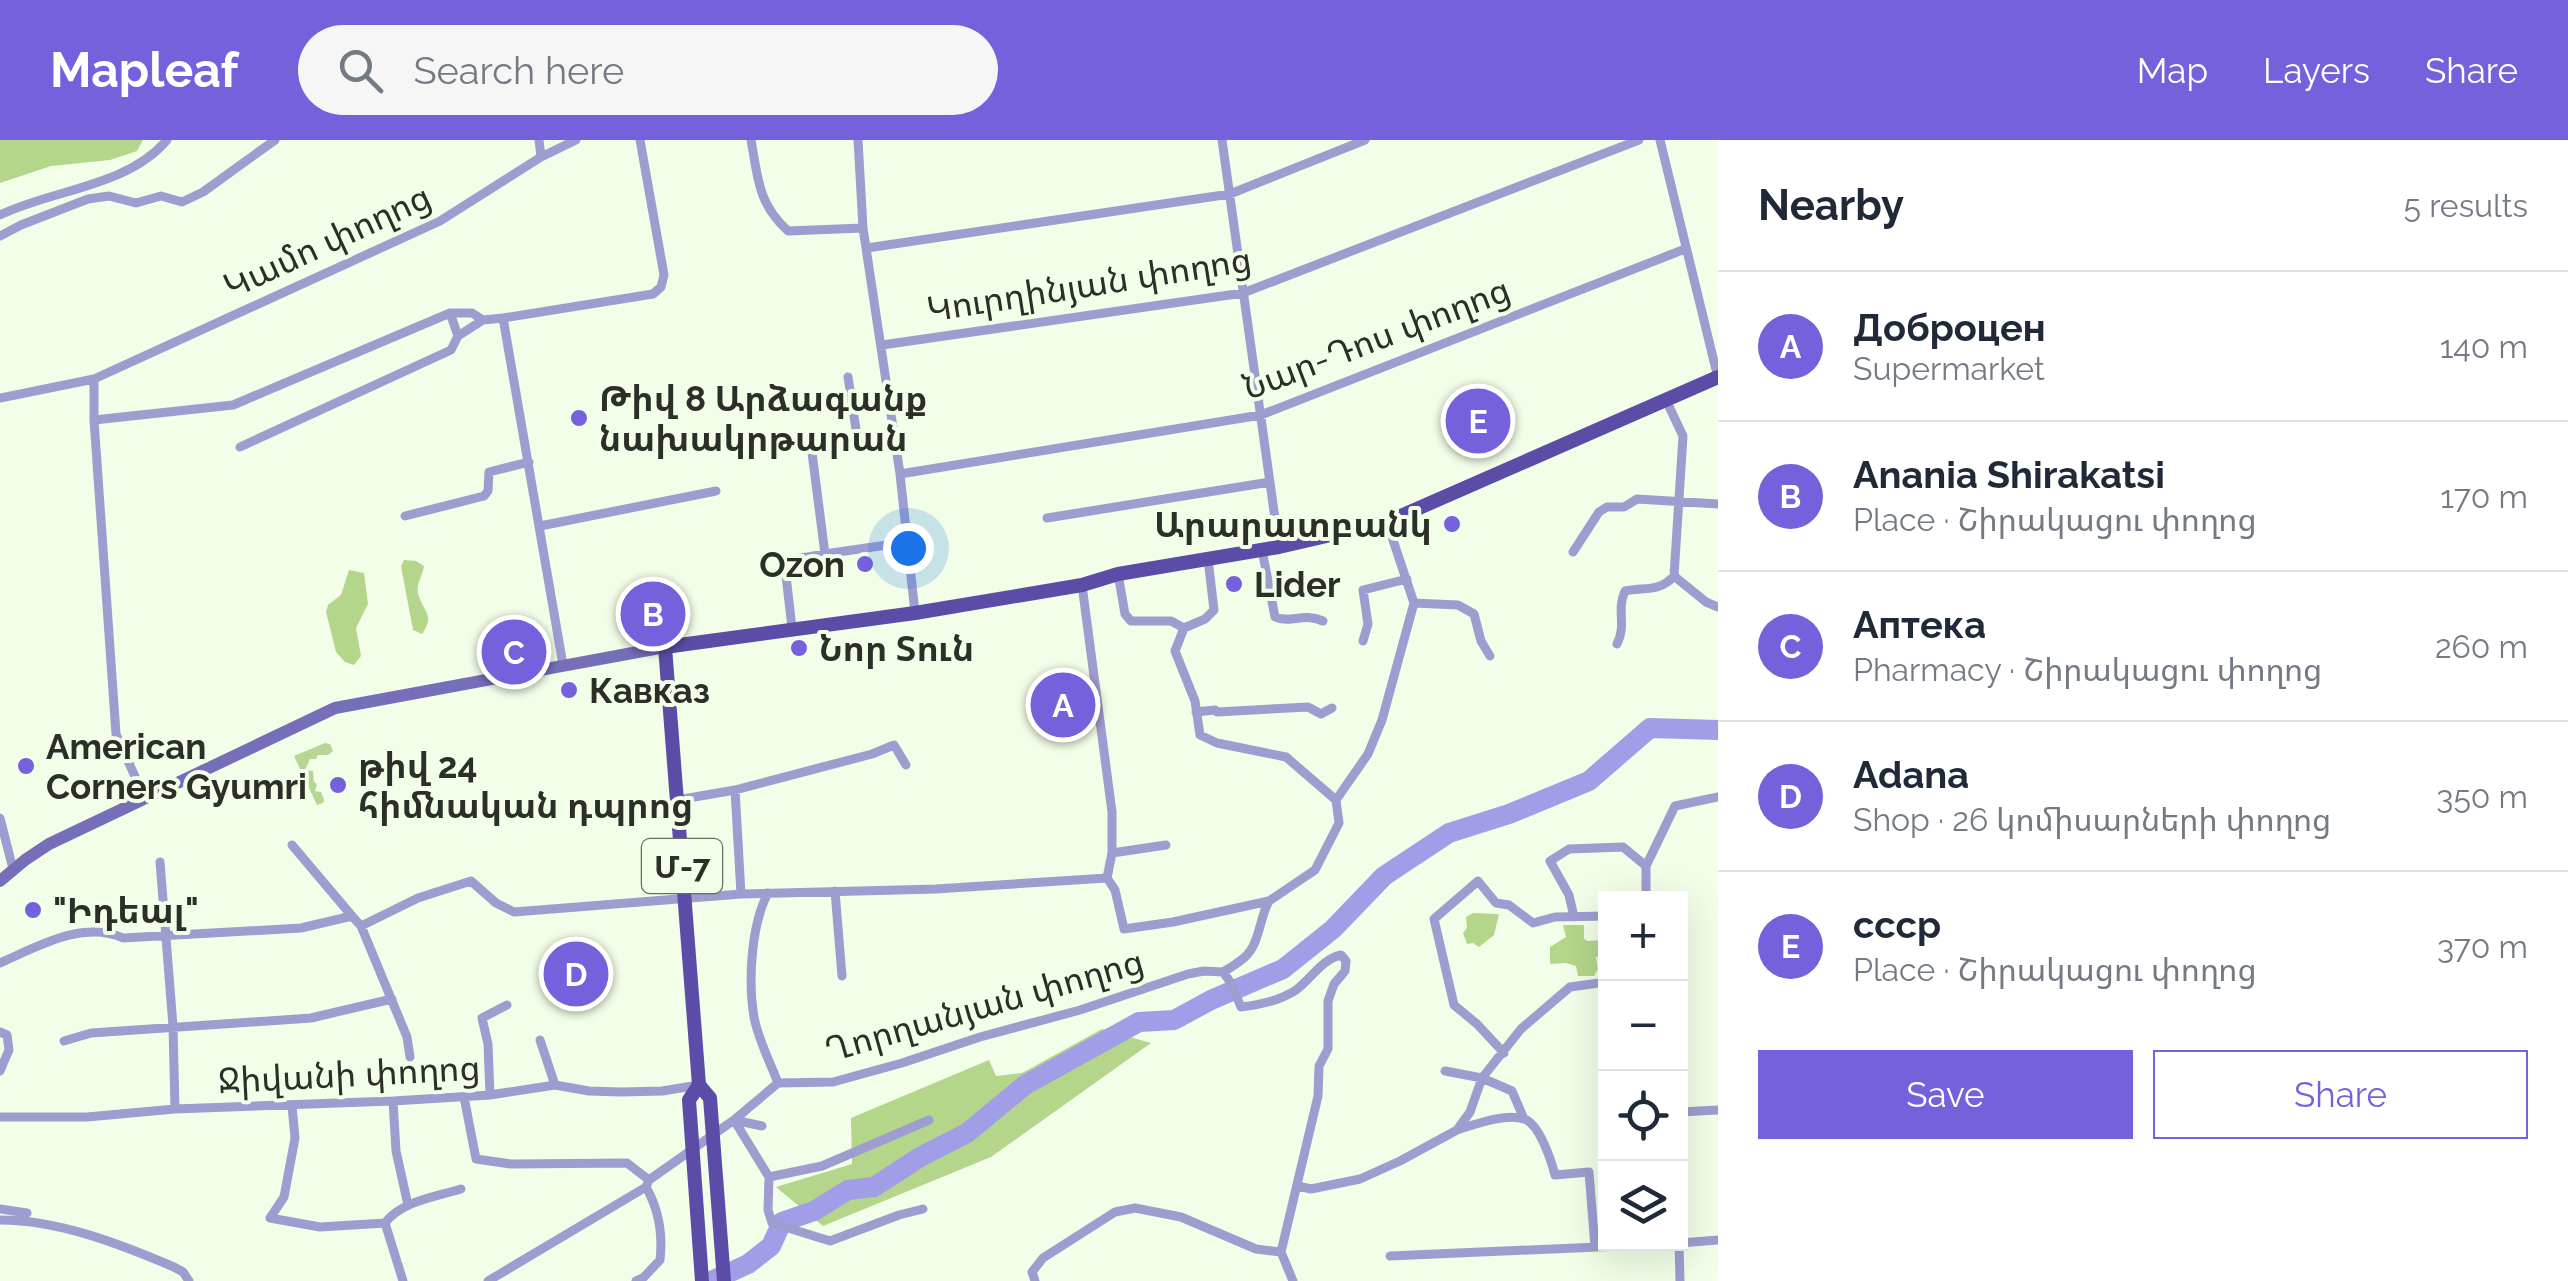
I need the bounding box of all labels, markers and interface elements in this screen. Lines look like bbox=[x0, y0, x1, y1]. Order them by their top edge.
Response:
search box bbox=[298, 25, 998, 115]
text: Mapleaf bbox=[50, 42, 238, 98]
icon: search bbox=[333, 43, 388, 98]
text: Search here bbox=[413, 48, 624, 93]
text: Map bbox=[2137, 50, 2208, 91]
text: Layers bbox=[2263, 50, 2370, 91]
text: Share bbox=[2425, 50, 2518, 91]
street label: Կամո փողոց bbox=[217, 175, 437, 307]
text: Nearby bbox=[1758, 181, 1904, 230]
text: 5 results bbox=[2404, 187, 2528, 224]
street label: Կուրղինյան փողոց bbox=[924, 238, 1254, 330]
street label: Նար-Դոս փողոց bbox=[1237, 268, 1515, 408]
text: Доброцен bbox=[1853, 305, 2046, 350]
text: A bbox=[1780, 328, 1801, 365]
text: 140 m bbox=[2440, 328, 2528, 365]
text: Supermarket bbox=[1853, 350, 2045, 387]
place label: Թիվ 8 Արձագանք նախակրթարան bbox=[599, 378, 927, 459]
pin: E bbox=[1446, 384, 1510, 458]
marker: Թիվ 8 Արձագանք նախակրթարան bbox=[568, 407, 590, 429]
text: Anania Shirakatsi bbox=[1853, 452, 2165, 497]
text: B bbox=[1780, 478, 1801, 515]
text: 170 m bbox=[2440, 478, 2528, 515]
text: Place · Շիրակացու փողոց bbox=[1853, 501, 2257, 538]
place label: Արարատբանկ bbox=[1154, 504, 1432, 545]
marker: Արարատբանկ bbox=[1441, 513, 1463, 535]
your location bbox=[883, 523, 934, 574]
place label: Ozon bbox=[759, 544, 845, 585]
marker: Ozon bbox=[854, 553, 876, 575]
place label: Lider bbox=[1254, 564, 1341, 605]
marker: Lider bbox=[1223, 573, 1245, 595]
pin: B bbox=[620, 576, 686, 652]
text: Аптека bbox=[1853, 602, 1986, 647]
pin: C bbox=[482, 614, 546, 690]
place label: Նոր Տուն bbox=[819, 628, 974, 669]
text: C bbox=[1780, 628, 1801, 665]
text: 260 m bbox=[2435, 628, 2528, 665]
marker: Նոր Տուն bbox=[788, 637, 810, 659]
text: Pharmacy · Շիրակացու փողոց bbox=[1853, 651, 2322, 688]
pin: A bbox=[1030, 668, 1096, 742]
place label: Кавказ bbox=[589, 670, 710, 711]
marker: Кавказ bbox=[558, 679, 580, 701]
place label: American Corners Gyumri bbox=[46, 726, 307, 807]
place label: թիվ 24 հիմնական դպրոց bbox=[358, 745, 693, 826]
text: Adana bbox=[1853, 752, 1969, 797]
marker: American Corners Gyumri bbox=[15, 755, 37, 777]
marker: թիվ 24 հիմնական դպրոց bbox=[327, 774, 349, 796]
text: D bbox=[1779, 778, 1802, 815]
text: 350 m bbox=[2436, 778, 2528, 815]
text: Shop · 26 կոմիսարների փողոց bbox=[1853, 801, 2331, 838]
road number: Մ-7 bbox=[642, 839, 722, 893]
place label: "Իդեալ" bbox=[53, 890, 199, 931]
map controls bbox=[1598, 891, 1688, 1251]
button: + bbox=[1598, 891, 1688, 981]
marker: "Իդեալ" bbox=[22, 899, 44, 921]
text: ссср bbox=[1853, 902, 1941, 947]
text: E bbox=[1781, 928, 1800, 965]
text: 370 m bbox=[2437, 928, 2528, 965]
pin: D bbox=[544, 936, 608, 1012]
street label: Ղորղանյան փողոց bbox=[820, 940, 1148, 1070]
text: Place · Շիրակացու փողոց bbox=[1853, 951, 2257, 988]
button: − bbox=[1598, 981, 1688, 1071]
street label: Ջիվանի փողոց bbox=[217, 1047, 481, 1101]
button: Save bbox=[1758, 1050, 2133, 1139]
button: Share bbox=[2153, 1050, 2528, 1139]
button: locate bbox=[1598, 1071, 1688, 1161]
button: layers bbox=[1598, 1161, 1688, 1251]

